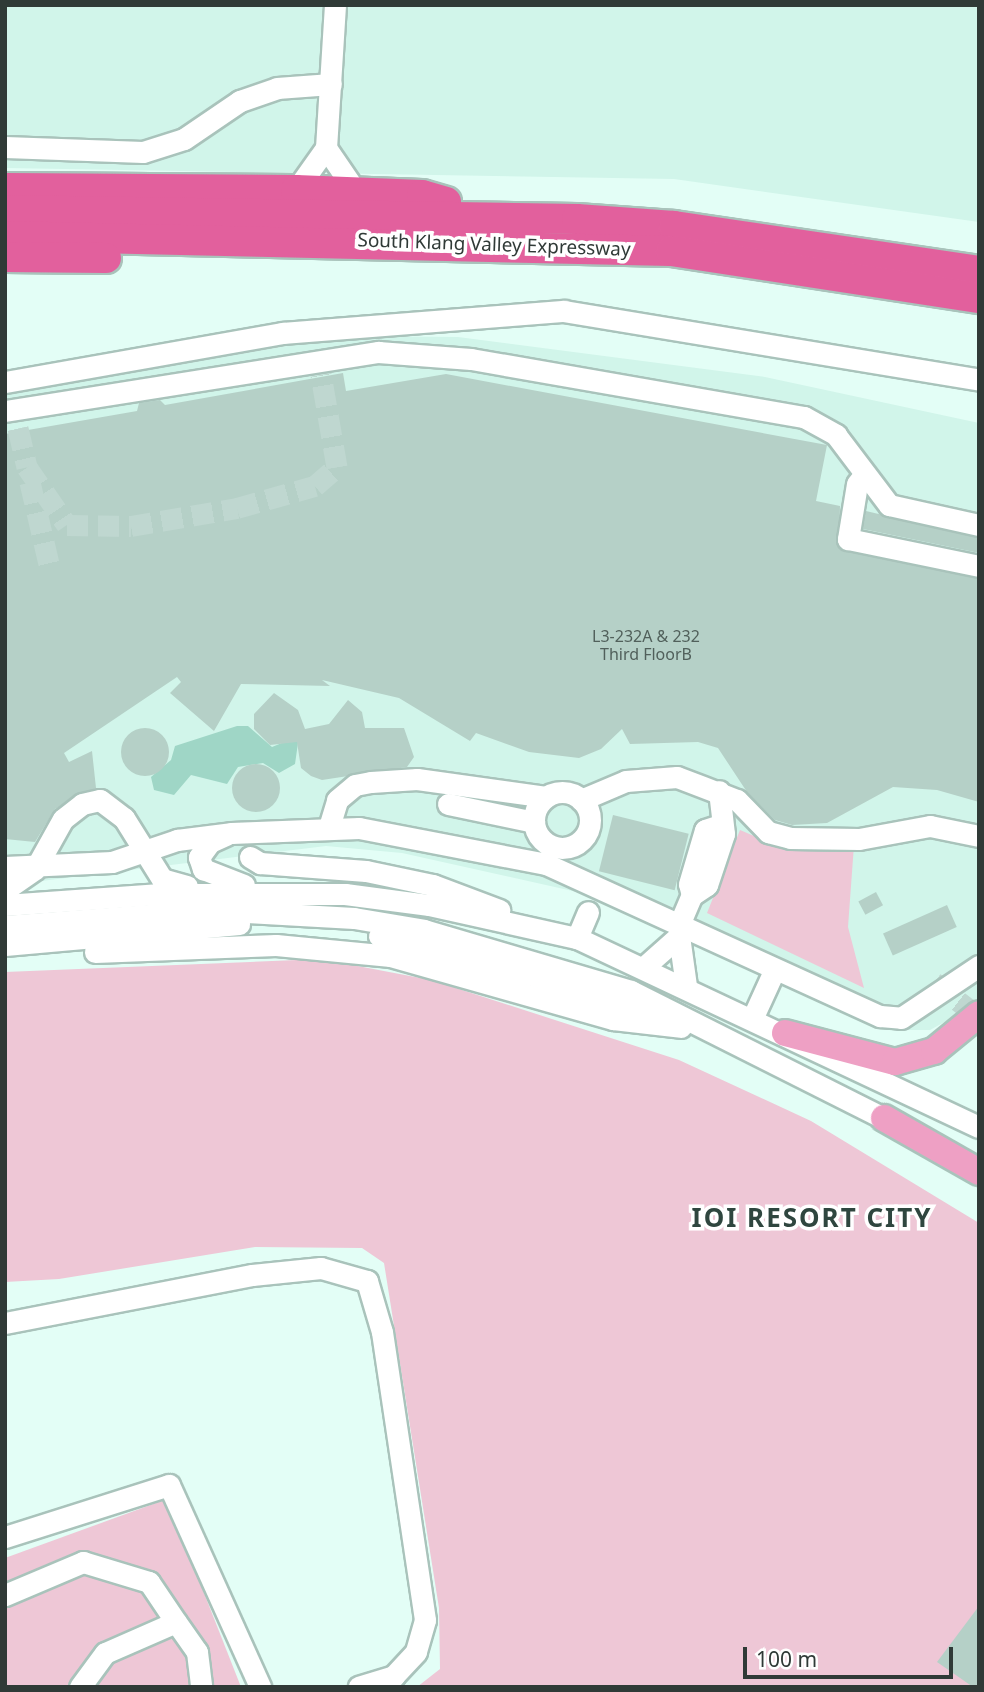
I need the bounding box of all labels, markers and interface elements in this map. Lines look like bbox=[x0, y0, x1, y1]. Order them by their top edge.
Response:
street label: South Klang Valley Expressway bbox=[357, 229, 631, 261]
house number: L3-232A & 232 Third FloorB bbox=[592, 626, 700, 664]
district label: IOI RESORT CITY bbox=[693, 1202, 931, 1234]
scale bar bbox=[746, 1632, 956, 1676]
text: 100 m bbox=[756, 1645, 817, 1673]

